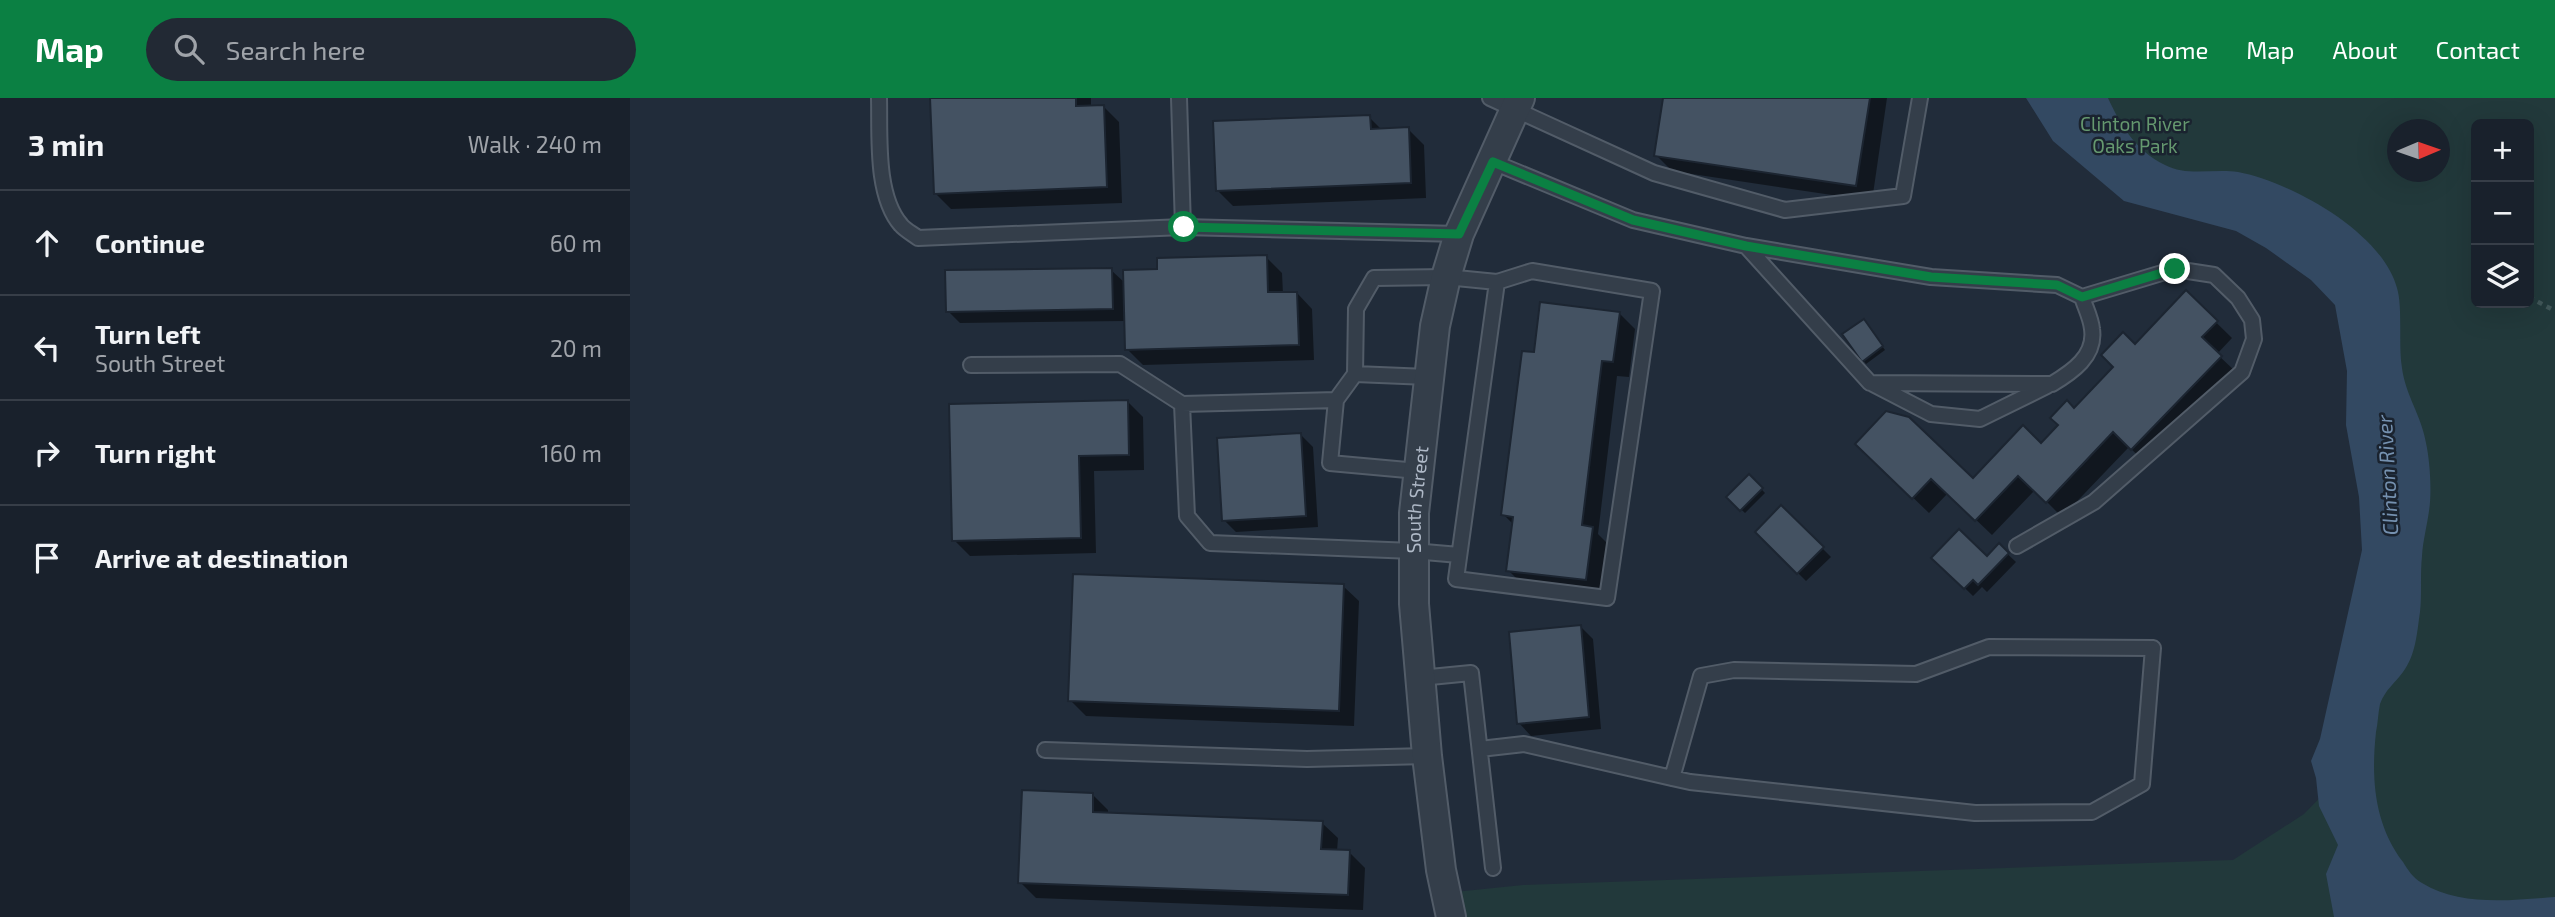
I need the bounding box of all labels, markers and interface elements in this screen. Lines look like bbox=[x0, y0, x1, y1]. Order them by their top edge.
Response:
search box bbox=[146, 18, 636, 81]
text: Map bbox=[35, 29, 104, 69]
icon: search bbox=[170, 30, 208, 68]
text: Search here bbox=[226, 34, 365, 65]
text: Home bbox=[2145, 35, 2208, 64]
text: Map bbox=[2246, 35, 2294, 64]
text: About bbox=[2332, 35, 2398, 64]
text: Contact bbox=[2436, 35, 2520, 64]
park label: Clinton River Oaks Park bbox=[2080, 112, 2190, 157]
north arrow bbox=[2387, 119, 2450, 182]
map controls bbox=[2471, 119, 2534, 308]
button: + bbox=[2471, 119, 2534, 182]
text: 3 min bbox=[28, 126, 104, 162]
text: Walk · 240 m bbox=[468, 130, 602, 158]
button: − bbox=[2471, 182, 2534, 245]
route start bbox=[1168, 211, 1199, 242]
icon: ahead bbox=[28, 224, 66, 262]
text: Continue bbox=[95, 227, 205, 258]
text: 60 m bbox=[550, 229, 602, 257]
button: layers bbox=[2471, 245, 2534, 308]
route end bbox=[2159, 253, 2190, 284]
text: Turn left bbox=[95, 318, 201, 349]
icon: left bbox=[28, 329, 66, 367]
text: 20 m bbox=[550, 334, 602, 362]
text: South Street bbox=[95, 349, 225, 377]
water label: Clinton River bbox=[2371, 413, 2402, 536]
icon: right bbox=[28, 434, 66, 472]
text: Turn right bbox=[95, 437, 216, 468]
text: 160 m bbox=[541, 439, 602, 467]
street label: South Street bbox=[1402, 445, 1432, 553]
icon: arrive bbox=[28, 539, 66, 577]
text: Arrive at destination bbox=[95, 542, 348, 573]

